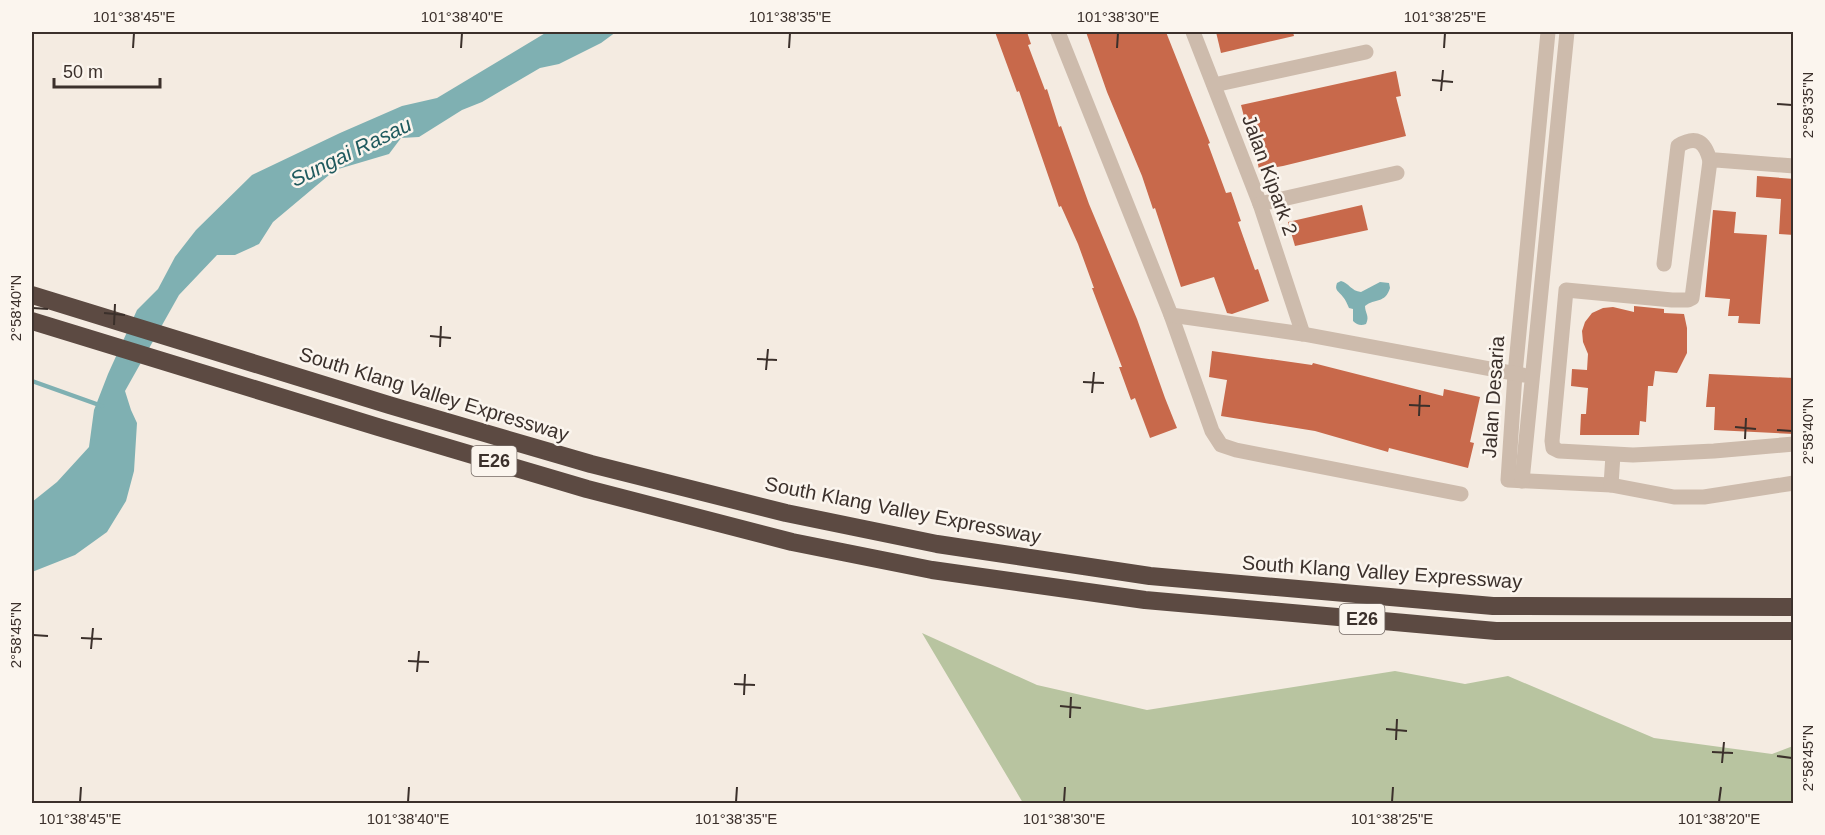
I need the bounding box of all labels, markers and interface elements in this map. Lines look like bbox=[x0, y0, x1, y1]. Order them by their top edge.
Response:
text: 101°38'45"E bbox=[93, 8, 175, 25]
text: 101°38'40"E bbox=[421, 8, 503, 25]
text: 101°38'35"E bbox=[749, 8, 831, 25]
text: 101°38'30"E bbox=[1077, 8, 1159, 25]
text: 101°38'25"E bbox=[1404, 8, 1486, 25]
scale bar bbox=[54, 51, 160, 89]
text: 50 m bbox=[63, 62, 103, 82]
text: 2°58'35"N bbox=[1799, 72, 1816, 138]
water label: Sungai Rasau bbox=[286, 112, 415, 191]
street label: Jalan Kipark 2 bbox=[1238, 112, 1302, 238]
text: 2°58'40"N bbox=[7, 275, 24, 341]
street label: Jalan Desaria bbox=[1478, 334, 1508, 459]
street label: South Klang Valley Expressway bbox=[296, 342, 572, 446]
text: 2°58'40"N bbox=[1799, 398, 1816, 464]
road number: E26 bbox=[472, 446, 516, 476]
street label: South Klang Valley Expressway bbox=[763, 472, 1043, 548]
street label: South Klang Valley Expressway bbox=[1241, 551, 1523, 593]
text: 2°58'45"N bbox=[7, 602, 24, 668]
road number: E26 bbox=[1340, 604, 1384, 634]
text: 2°58'45"N bbox=[1799, 725, 1816, 791]
text: 101°38'45"E bbox=[39, 810, 121, 827]
text: 101°38'40"E bbox=[367, 810, 449, 827]
text: 101°38'35"E bbox=[695, 810, 777, 827]
text: 101°38'30"E bbox=[1023, 810, 1105, 827]
text: 101°38'25"E bbox=[1351, 810, 1433, 827]
text: 101°38'20"E bbox=[1678, 810, 1760, 827]

